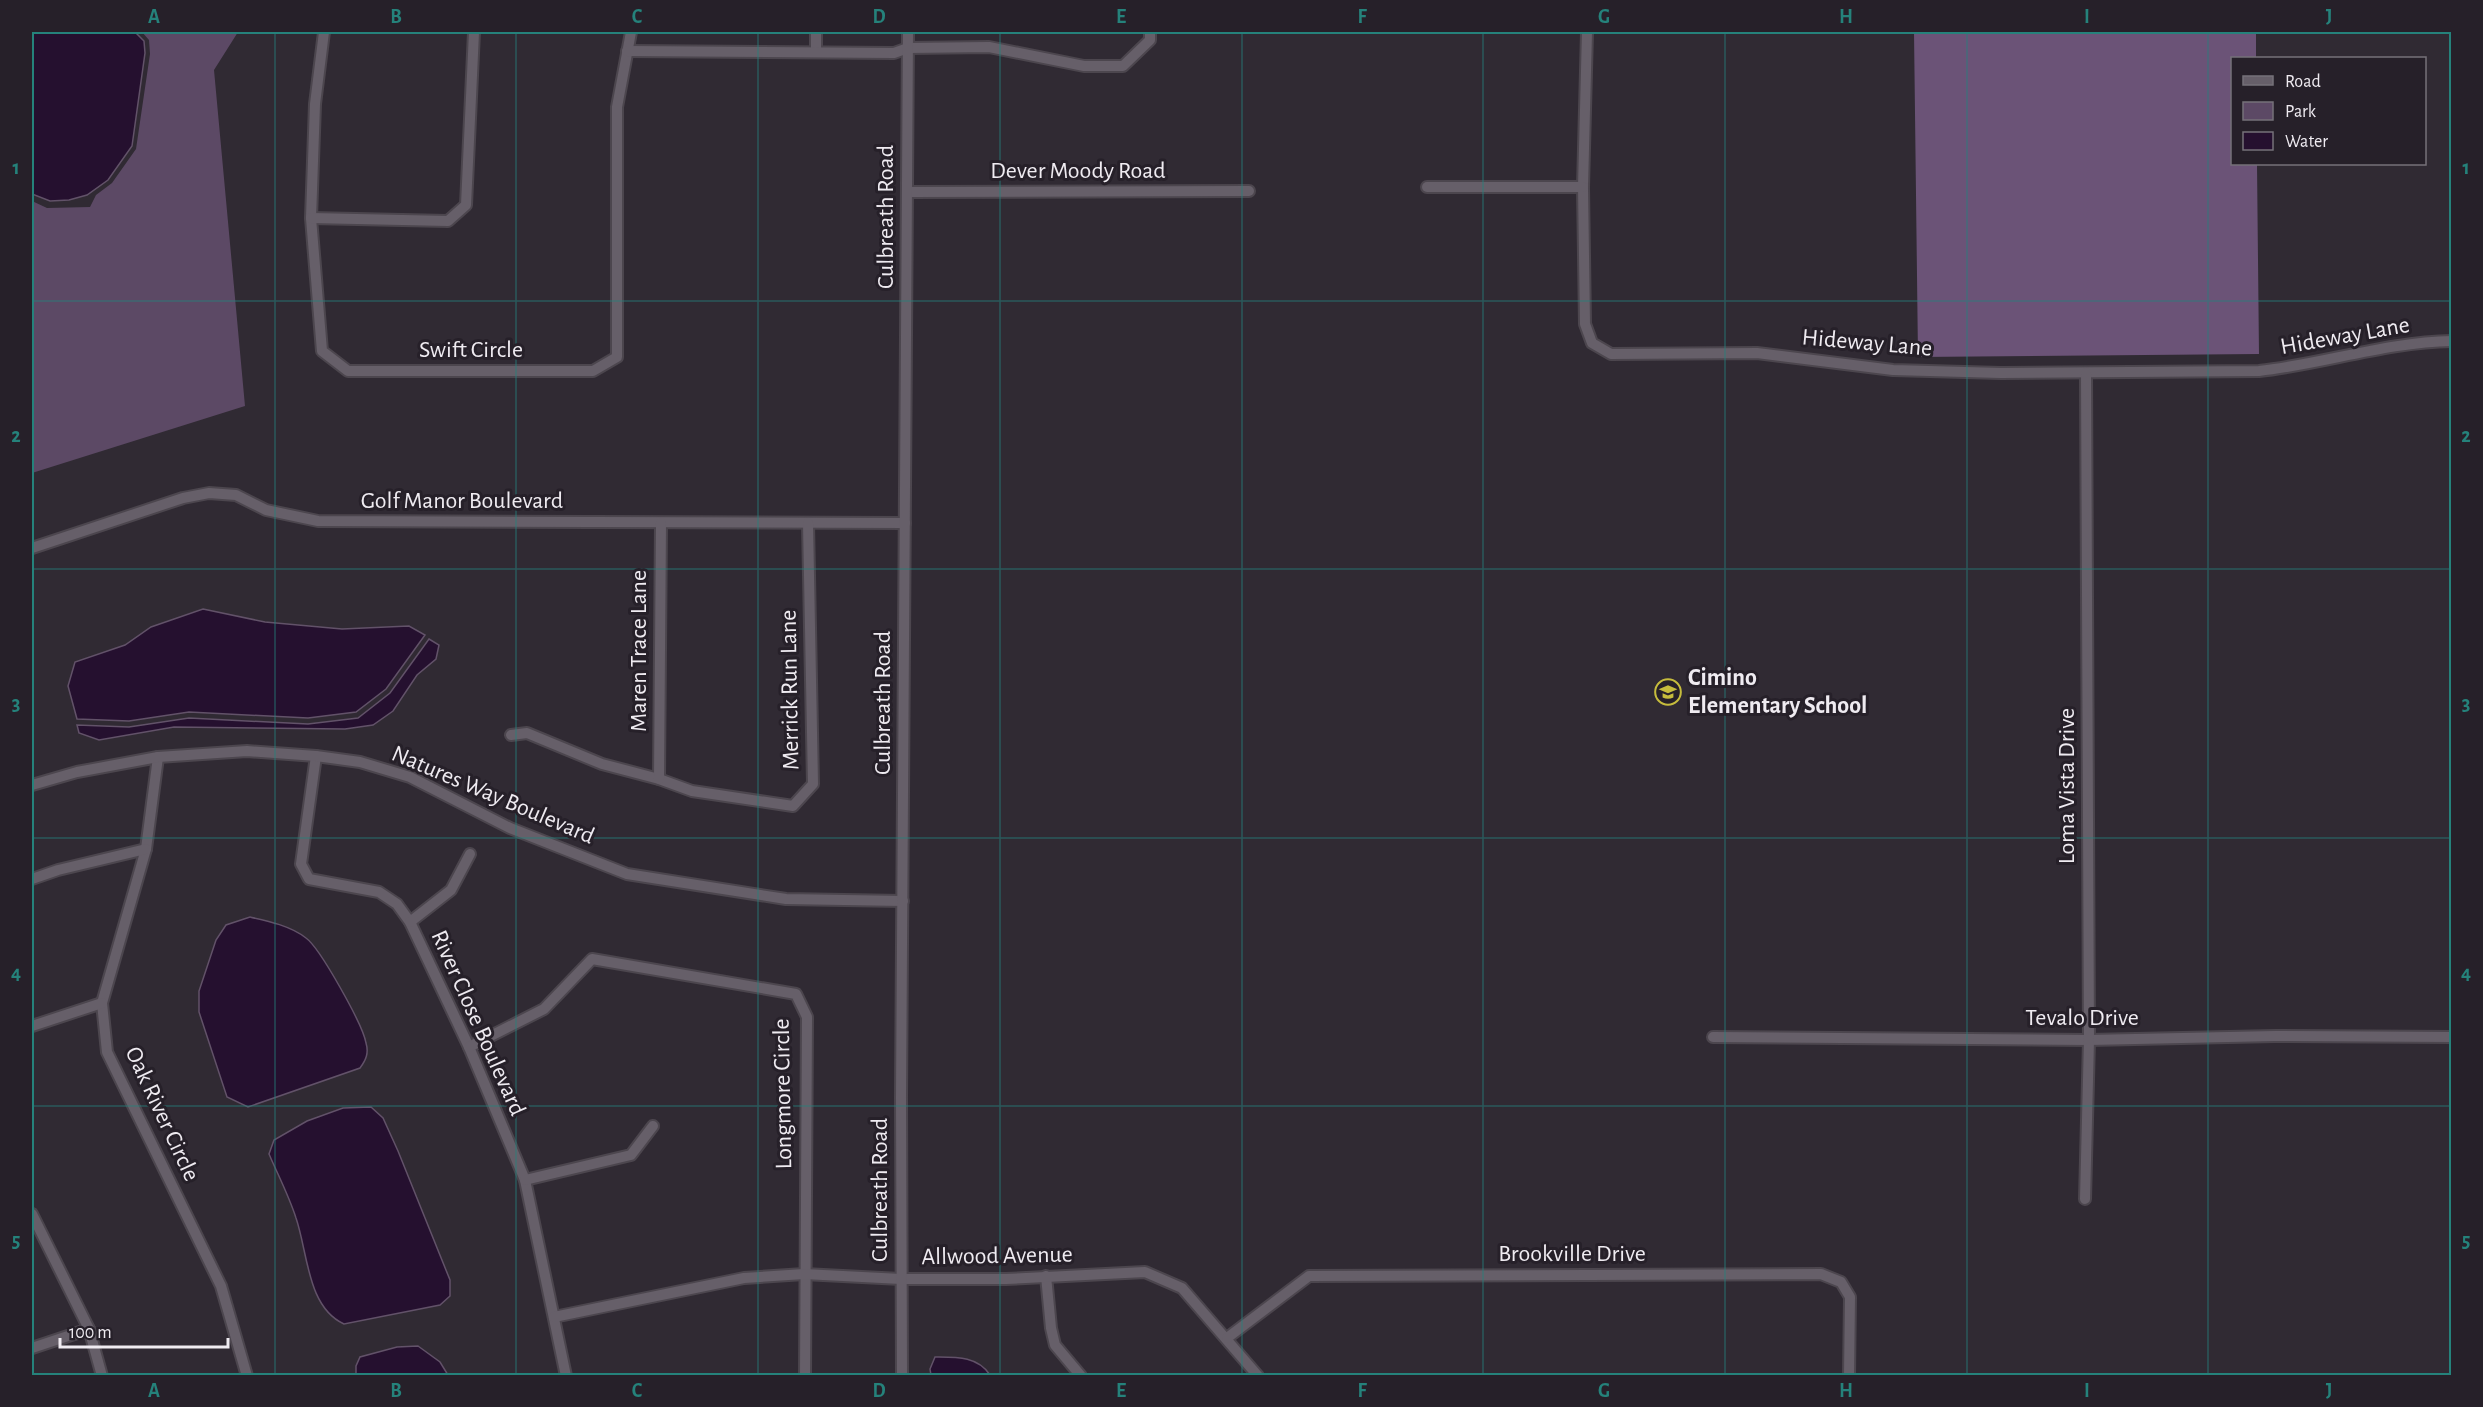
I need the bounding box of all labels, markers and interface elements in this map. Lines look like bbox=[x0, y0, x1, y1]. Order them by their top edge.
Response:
text: A bbox=[148, 7, 160, 27]
text: B bbox=[390, 7, 402, 27]
text: C bbox=[632, 7, 643, 27]
text: D bbox=[872, 7, 886, 27]
text: E bbox=[1116, 7, 1126, 27]
text: F bbox=[1357, 7, 1367, 27]
text: G bbox=[1598, 7, 1610, 27]
text: H bbox=[1839, 7, 1853, 27]
text: I bbox=[2084, 7, 2090, 27]
text: J bbox=[2326, 7, 2332, 27]
legend bbox=[2231, 57, 2426, 165]
text: Road bbox=[2285, 73, 2321, 91]
text: Park bbox=[2285, 103, 2317, 121]
text: Water bbox=[2285, 133, 2328, 151]
street label: Culbreath Road bbox=[874, 145, 898, 289]
text: 1 bbox=[12, 158, 20, 178]
text: 1 bbox=[2462, 158, 2470, 178]
street label: Dever Moody Road bbox=[990, 159, 1166, 183]
street label: Hideway Lane bbox=[2279, 313, 2411, 359]
street label: Hideway Lane bbox=[1801, 325, 1933, 361]
street label: Swift Circle bbox=[419, 338, 523, 362]
text: 2 bbox=[11, 426, 21, 446]
text: 2 bbox=[2461, 426, 2471, 446]
street label: Golf Manor Boulevard bbox=[361, 489, 563, 513]
street label: Maren Trace Lane bbox=[627, 570, 651, 732]
street label: Merrick Run Lane bbox=[777, 610, 803, 770]
street label: Culbreath Road bbox=[871, 631, 895, 775]
place label: Cimino Elementary School bbox=[1688, 666, 1867, 718]
school or university icon: Cimino Elementary School bbox=[1653, 677, 1683, 707]
text: 3 bbox=[12, 694, 20, 714]
text: 3 bbox=[2462, 694, 2470, 714]
street label: Loma Vista Drive bbox=[2055, 708, 2079, 864]
street label: Natures Way Boulevard bbox=[388, 741, 598, 849]
street label: River Close Boulevard bbox=[426, 927, 530, 1119]
text: 4 bbox=[11, 963, 21, 983]
text: 4 bbox=[2461, 963, 2471, 983]
street label: Tevalo Drive bbox=[2025, 1006, 2139, 1030]
street label: Longmore Circle bbox=[770, 1018, 796, 1170]
street label: Oak River Circle bbox=[120, 1043, 204, 1185]
street label: Culbreath Road bbox=[868, 1118, 892, 1262]
text: 5 bbox=[12, 1231, 20, 1251]
text: 5 bbox=[2462, 1231, 2470, 1251]
street label: Brookville Drive bbox=[1498, 1242, 1646, 1266]
street label: Allwood Avenue bbox=[921, 1243, 1073, 1269]
scale bar bbox=[60, 1311, 228, 1349]
text: 100 m bbox=[69, 1324, 112, 1342]
text: A bbox=[148, 1381, 160, 1401]
text: B bbox=[390, 1381, 402, 1401]
text: C bbox=[632, 1381, 643, 1401]
text: D bbox=[872, 1381, 886, 1401]
text: E bbox=[1116, 1381, 1126, 1401]
text: F bbox=[1357, 1381, 1367, 1401]
text: G bbox=[1598, 1381, 1610, 1401]
text: H bbox=[1839, 1381, 1853, 1401]
text: I bbox=[2084, 1381, 2090, 1401]
text: J bbox=[2326, 1381, 2332, 1401]

